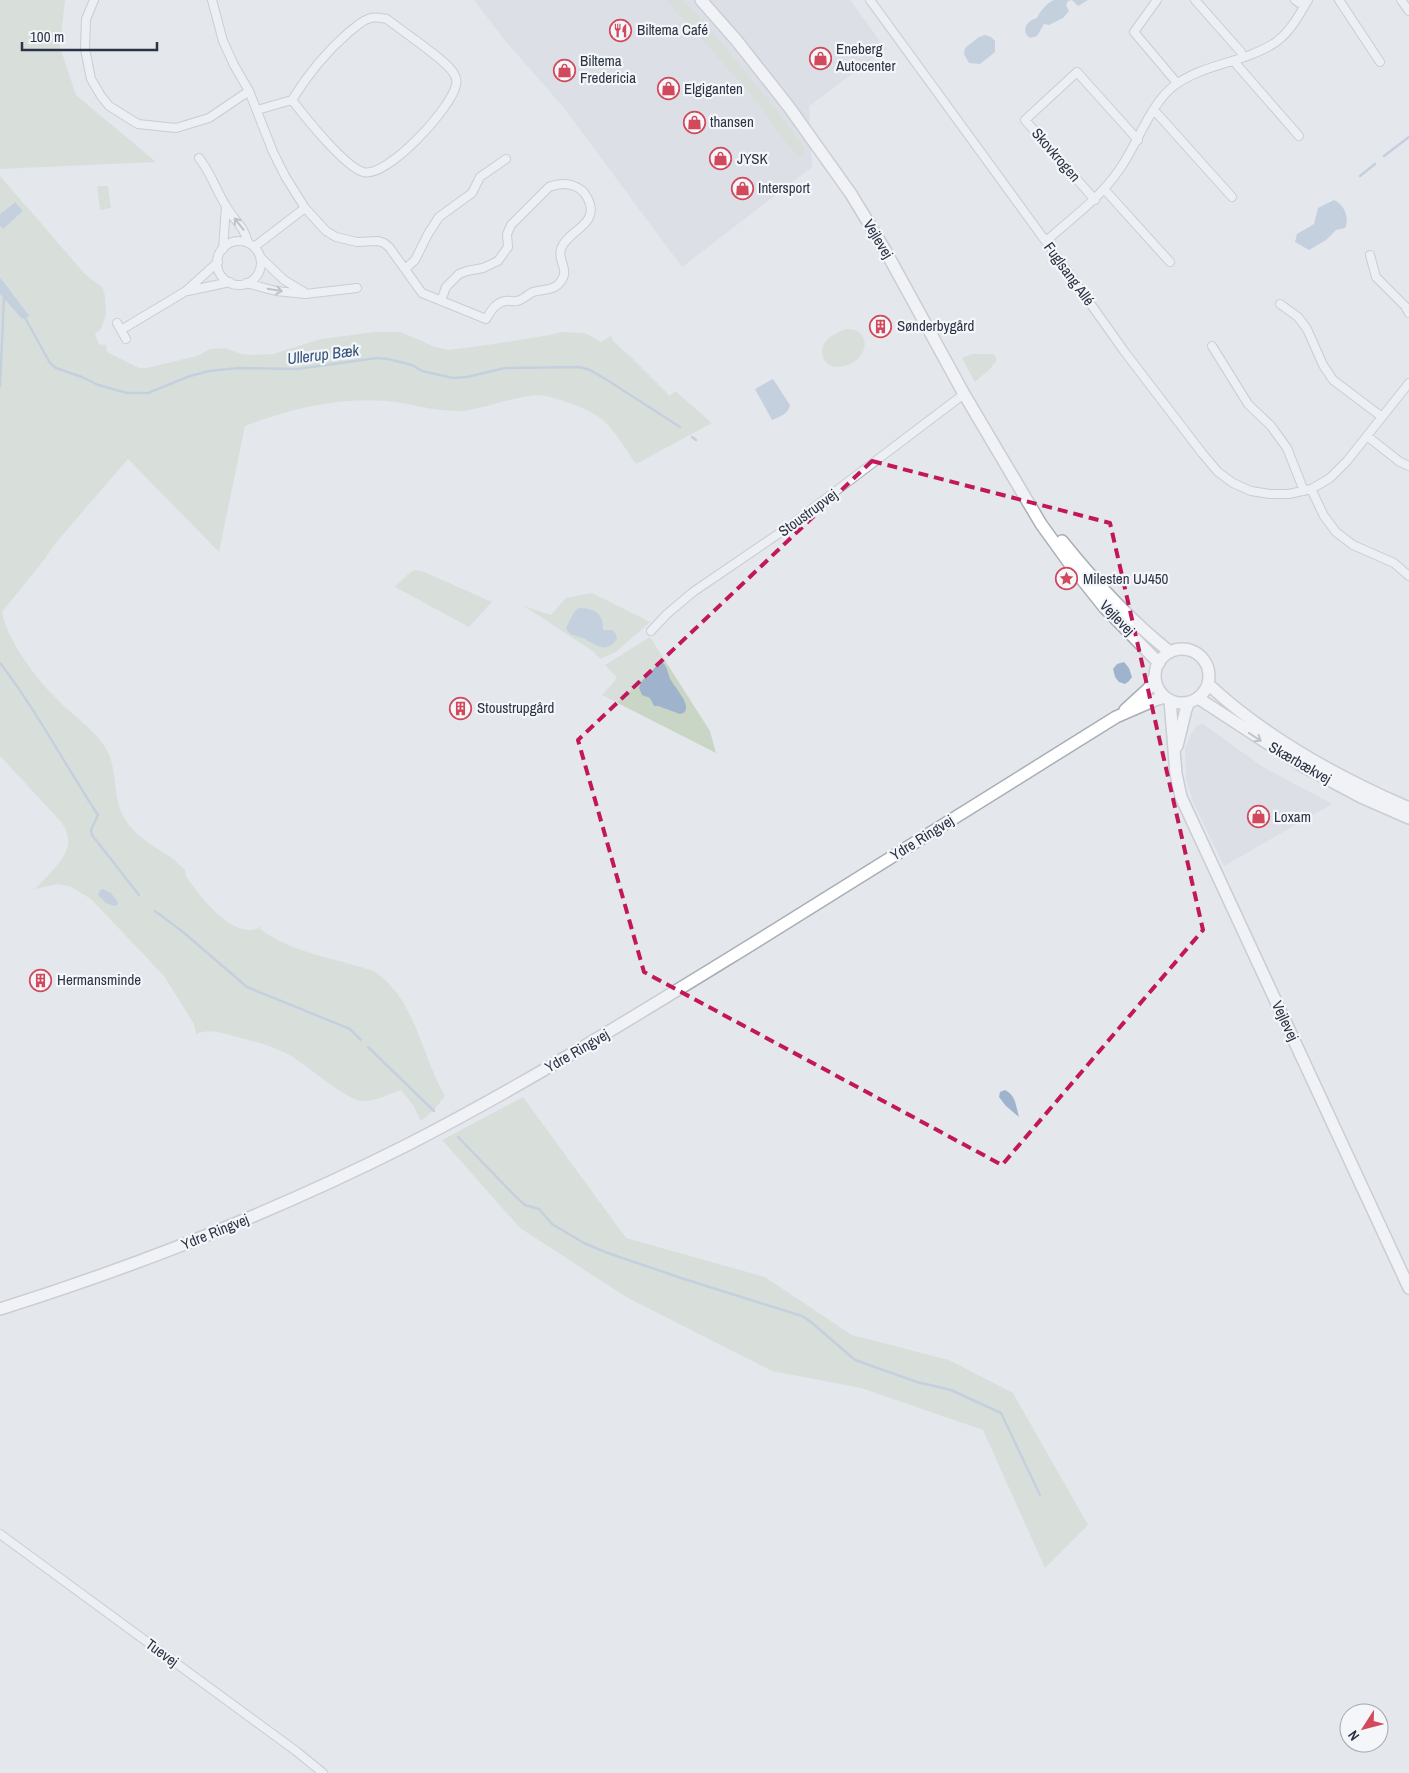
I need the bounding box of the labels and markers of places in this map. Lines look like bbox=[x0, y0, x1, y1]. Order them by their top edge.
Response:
restaurant icon: Biltema Café bbox=[609, 18, 633, 42]
place label: Biltema Café bbox=[637, 19, 708, 40]
place label: Eneberg Autocenter bbox=[835, 38, 896, 76]
shop icon: Eneberg Autocenter bbox=[808, 46, 832, 70]
place label: Biltema Fredericia bbox=[580, 50, 636, 88]
shop icon: Biltema Fredericia bbox=[552, 58, 576, 82]
shop icon: Elgiganten bbox=[656, 77, 680, 101]
place label: Elgiganten bbox=[684, 78, 743, 99]
shop icon: thansen bbox=[682, 110, 706, 134]
place label: thansen bbox=[710, 111, 754, 132]
shop icon: JYSK bbox=[709, 147, 733, 171]
place label: JYSK bbox=[737, 148, 769, 169]
shop icon: Intersport bbox=[730, 176, 754, 200]
place label: Intersport bbox=[758, 177, 811, 198]
building icon: Sønderbygård bbox=[869, 314, 893, 338]
place label: Sønderbygård bbox=[897, 315, 974, 336]
place icon: Milesten UJ450 bbox=[1055, 567, 1079, 591]
place label: Milesten UJ450 bbox=[1083, 568, 1169, 589]
building icon: Stoustrupgård bbox=[449, 696, 473, 720]
place label: Stoustrupgård bbox=[477, 697, 554, 718]
shop icon: Loxam bbox=[1246, 805, 1270, 829]
place label: Loxam bbox=[1274, 806, 1311, 827]
building icon: Hermansminde bbox=[29, 968, 53, 992]
place label: Hermansminde bbox=[57, 969, 141, 990]

